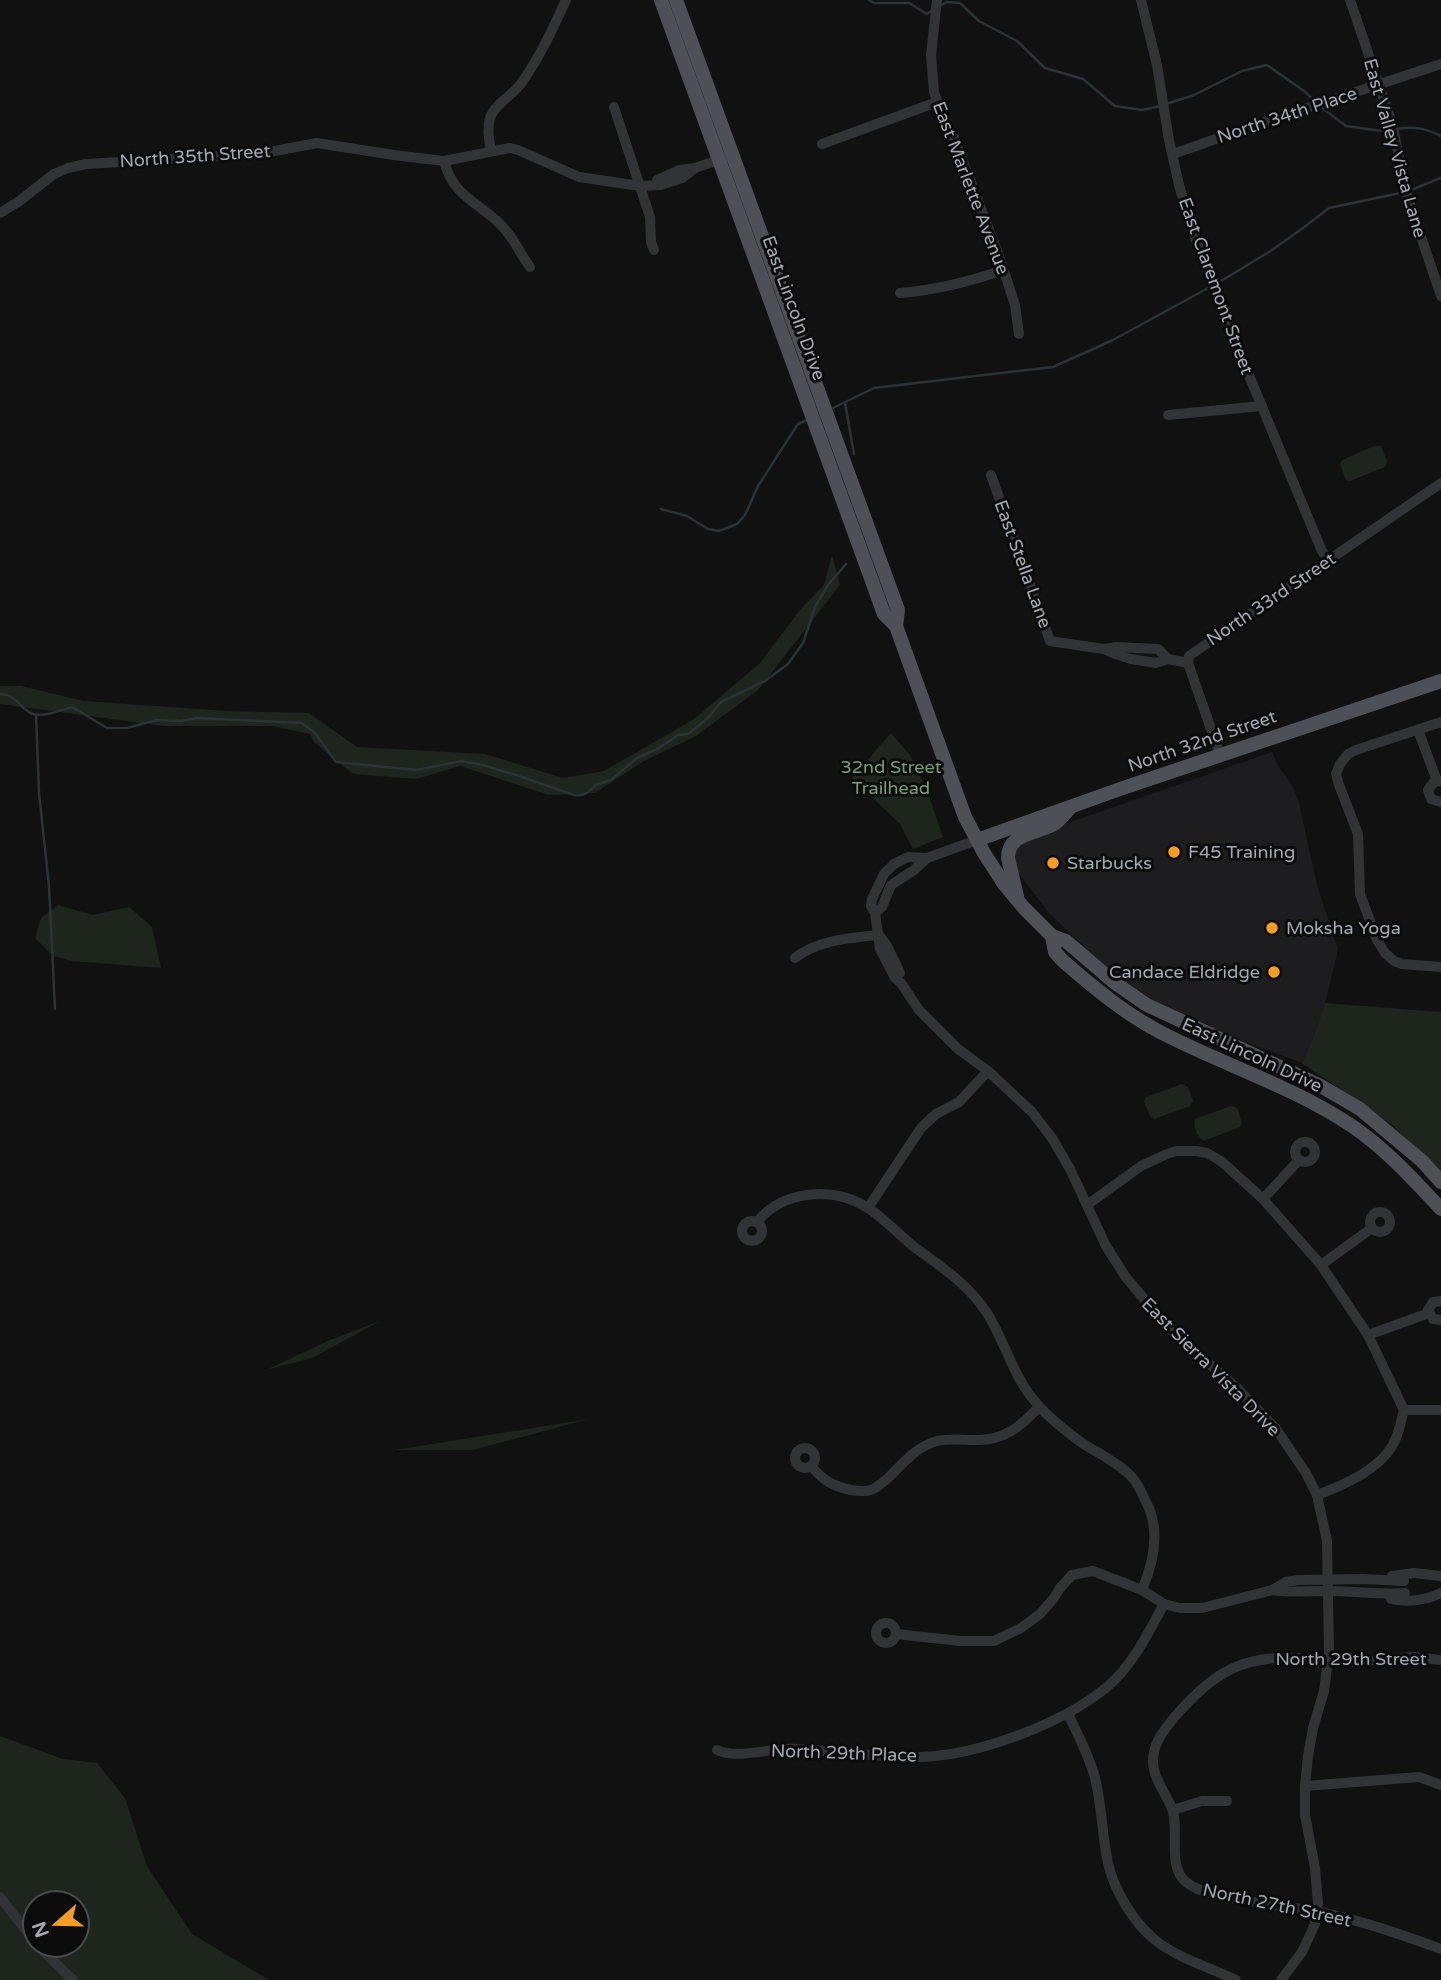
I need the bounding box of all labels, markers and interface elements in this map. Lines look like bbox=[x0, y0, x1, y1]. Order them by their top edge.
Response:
street label: East Valley Vista Lane bbox=[1359, 56, 1431, 240]
street label: North 34th Place bbox=[1214, 82, 1360, 148]
street label: East Marlette Avenue bbox=[928, 98, 1014, 278]
street label: North 35th Street bbox=[119, 140, 271, 172]
street label: East Claremont Street bbox=[1174, 195, 1258, 378]
street label: East Lincoln Drive bbox=[758, 233, 830, 383]
street label: East Stella Lane bbox=[990, 497, 1056, 631]
street label: North 33rd Street bbox=[1202, 548, 1340, 650]
street label: North 32nd Street bbox=[1125, 705, 1279, 777]
park label: 32nd Street Trailhead bbox=[840, 756, 942, 799]
place label: F45 Training bbox=[1188, 841, 1295, 863]
marker: F45 Training bbox=[1166, 844, 1182, 860]
place label: Starbucks bbox=[1067, 852, 1152, 874]
marker: Starbucks bbox=[1045, 855, 1061, 871]
place label: Moksha Yoga bbox=[1286, 917, 1401, 939]
marker: Moksha Yoga bbox=[1264, 920, 1280, 936]
place label: Candace Eldridge bbox=[1109, 961, 1260, 983]
marker: Candace Eldridge bbox=[1266, 964, 1282, 980]
street label: East Lincoln Drive bbox=[1178, 1013, 1326, 1097]
street label: East Sierra Vista Drive bbox=[1137, 1293, 1285, 1441]
street label: North 29th Street bbox=[1275, 1648, 1427, 1670]
street label: North 29th Place bbox=[771, 1739, 917, 1767]
street label: North 27th Street bbox=[1201, 1879, 1353, 1931]
north arrow bbox=[21, 1889, 91, 1959]
text: N bbox=[28, 1919, 54, 1940]

